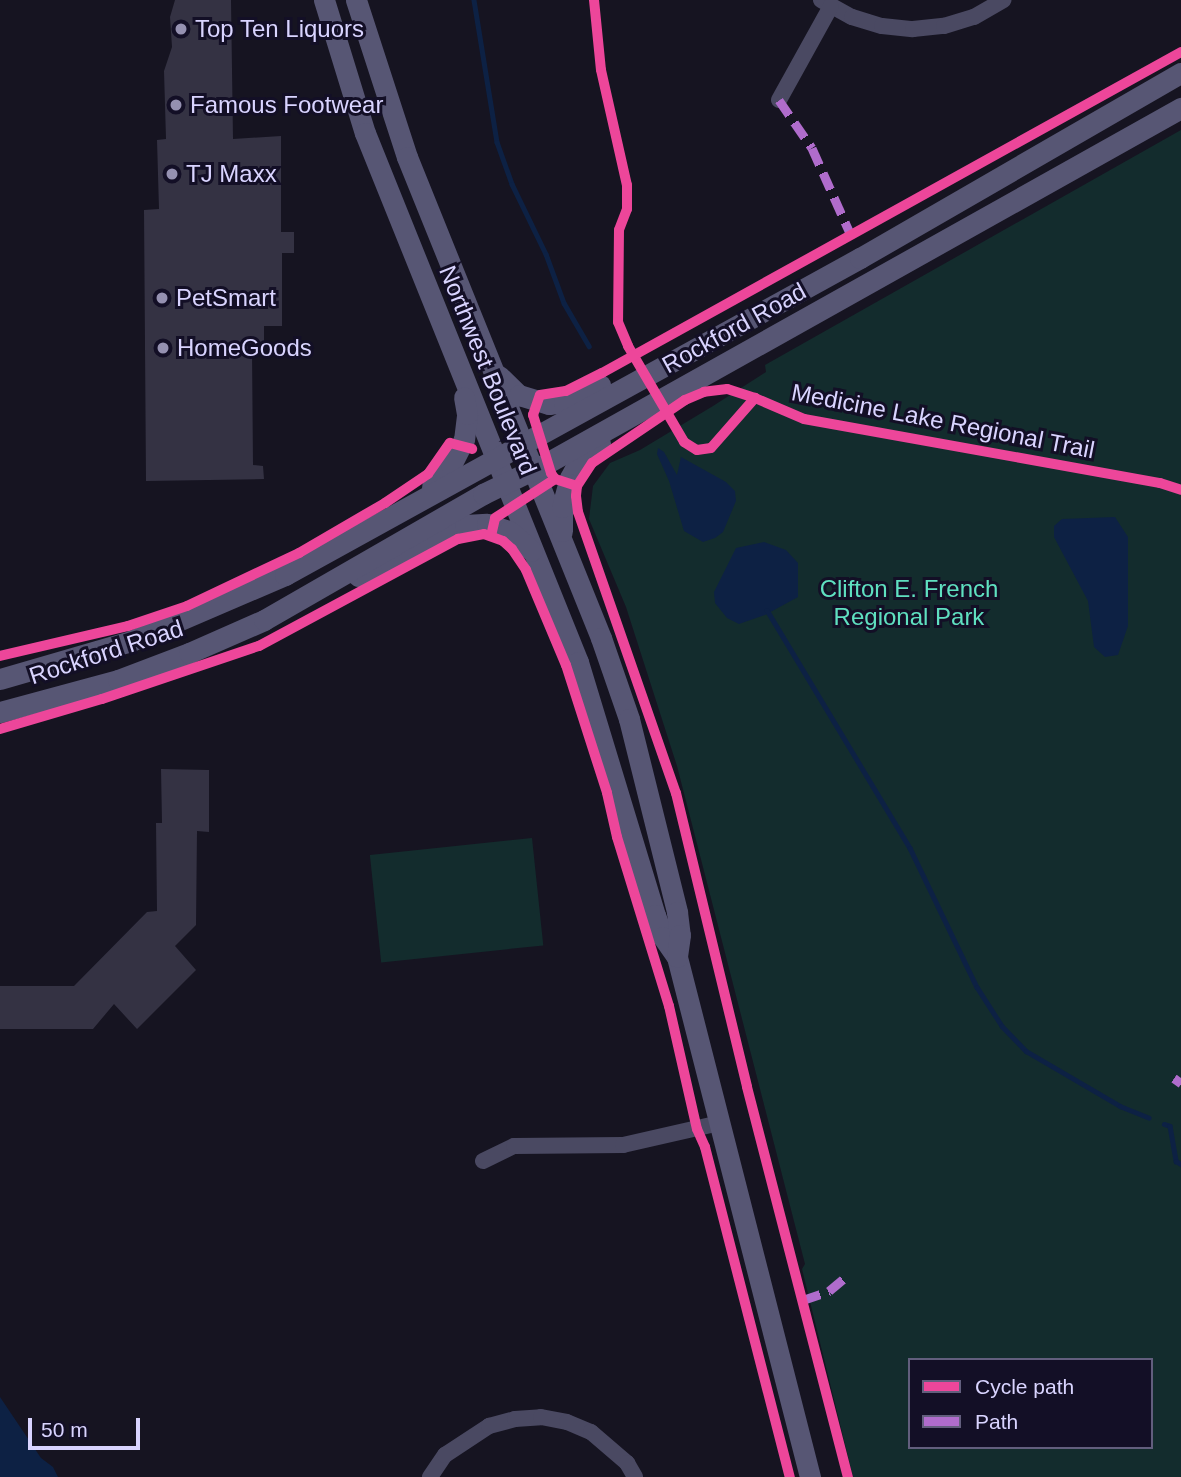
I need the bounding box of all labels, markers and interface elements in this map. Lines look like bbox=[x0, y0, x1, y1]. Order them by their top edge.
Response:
place label: Top Ten Liquors bbox=[195, 15, 364, 43]
marker: Top Ten Liquors bbox=[173, 21, 189, 37]
place label: Famous Footwear bbox=[190, 91, 383, 119]
marker: Famous Footwear bbox=[168, 97, 184, 113]
place label: TJ Maxx bbox=[186, 160, 277, 188]
marker: TJ Maxx bbox=[164, 166, 180, 182]
street label: Northwest Boulevard bbox=[433, 261, 543, 479]
street label: Rockford Road bbox=[657, 277, 811, 379]
place label: PetSmart bbox=[176, 284, 276, 312]
marker: PetSmart bbox=[154, 290, 170, 306]
place label: HomeGoods bbox=[177, 334, 312, 362]
marker: HomeGoods bbox=[155, 340, 171, 356]
street label: Medicine Lake Regional Trail bbox=[789, 377, 1097, 465]
park label: Clifton E. French Regional Park bbox=[820, 575, 998, 631]
street label: Rockford Road bbox=[25, 614, 187, 690]
legend bbox=[908, 1358, 1153, 1449]
text: Cycle path bbox=[975, 1375, 1074, 1398]
scale bar bbox=[32, 1404, 144, 1448]
text: Path bbox=[975, 1410, 1018, 1433]
text: 50 m bbox=[41, 1418, 88, 1441]

